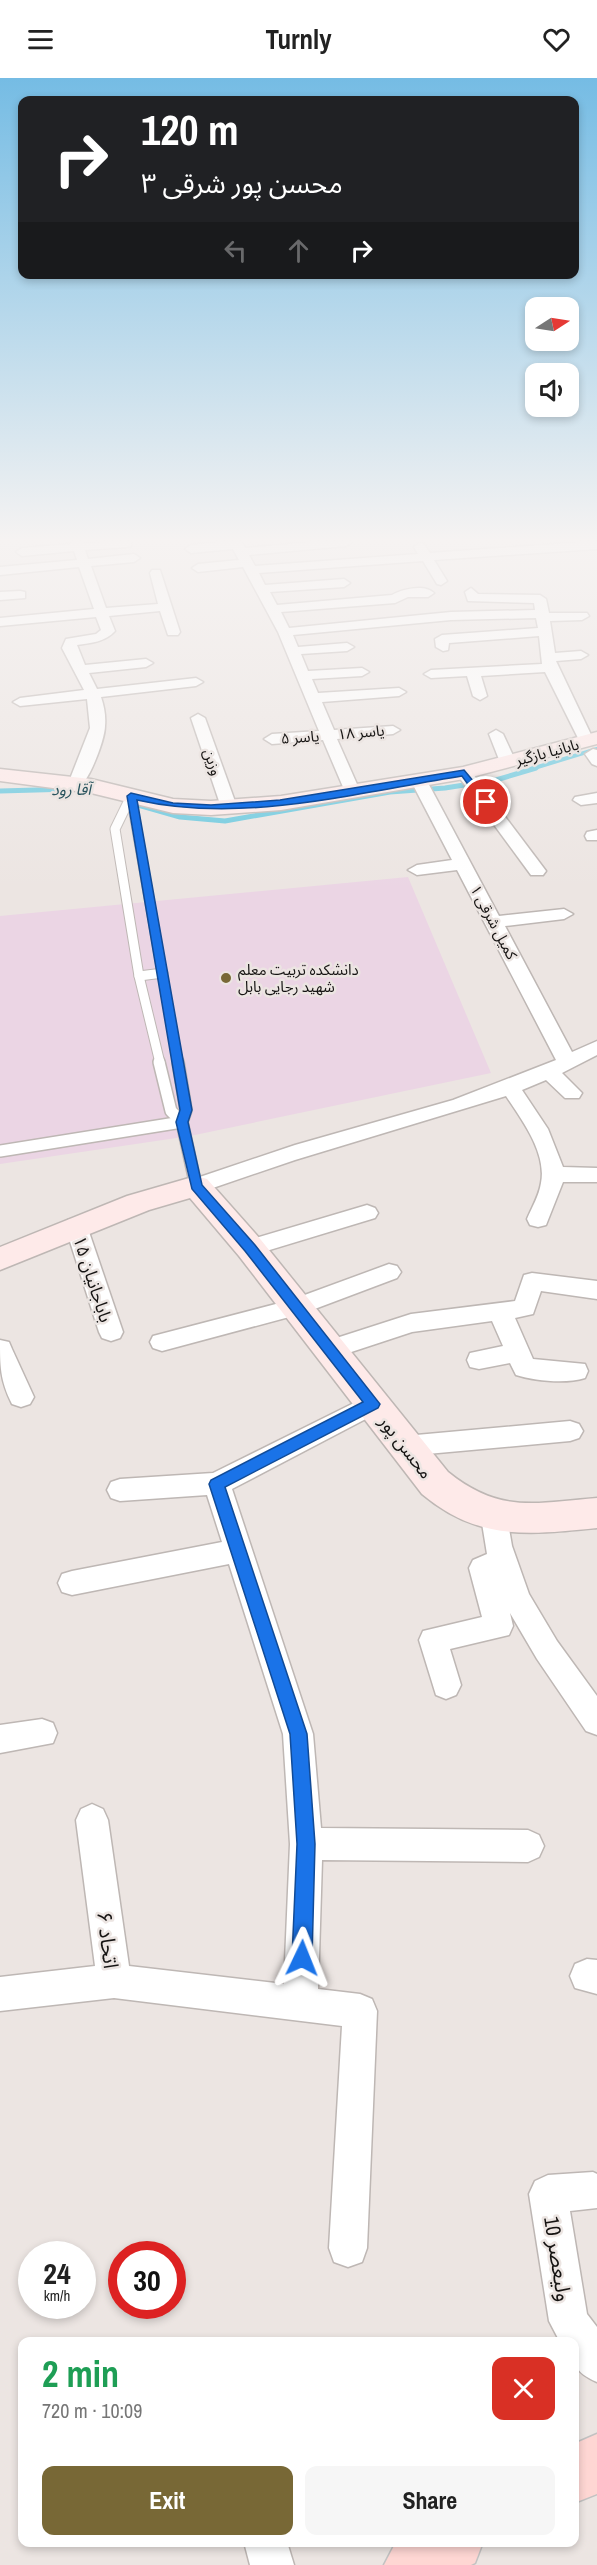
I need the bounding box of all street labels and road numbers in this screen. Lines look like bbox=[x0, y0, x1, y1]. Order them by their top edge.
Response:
street label: یاسر ۱۸ bbox=[337, 719, 385, 745]
street label: یاسر ۵ bbox=[280, 725, 320, 749]
street label: بابانیا بازگیر bbox=[512, 733, 581, 771]
street label: وزین bbox=[199, 746, 227, 778]
street label: کمیل شرقی ۱ bbox=[466, 881, 523, 964]
street label: باباجانیان ۱۵ bbox=[67, 1232, 119, 1326]
street label: محسن پور bbox=[373, 1409, 439, 1484]
street label: اتحاد ۶ bbox=[90, 1910, 126, 1970]
street label: ولیعصر 10 bbox=[537, 2214, 579, 2304]

